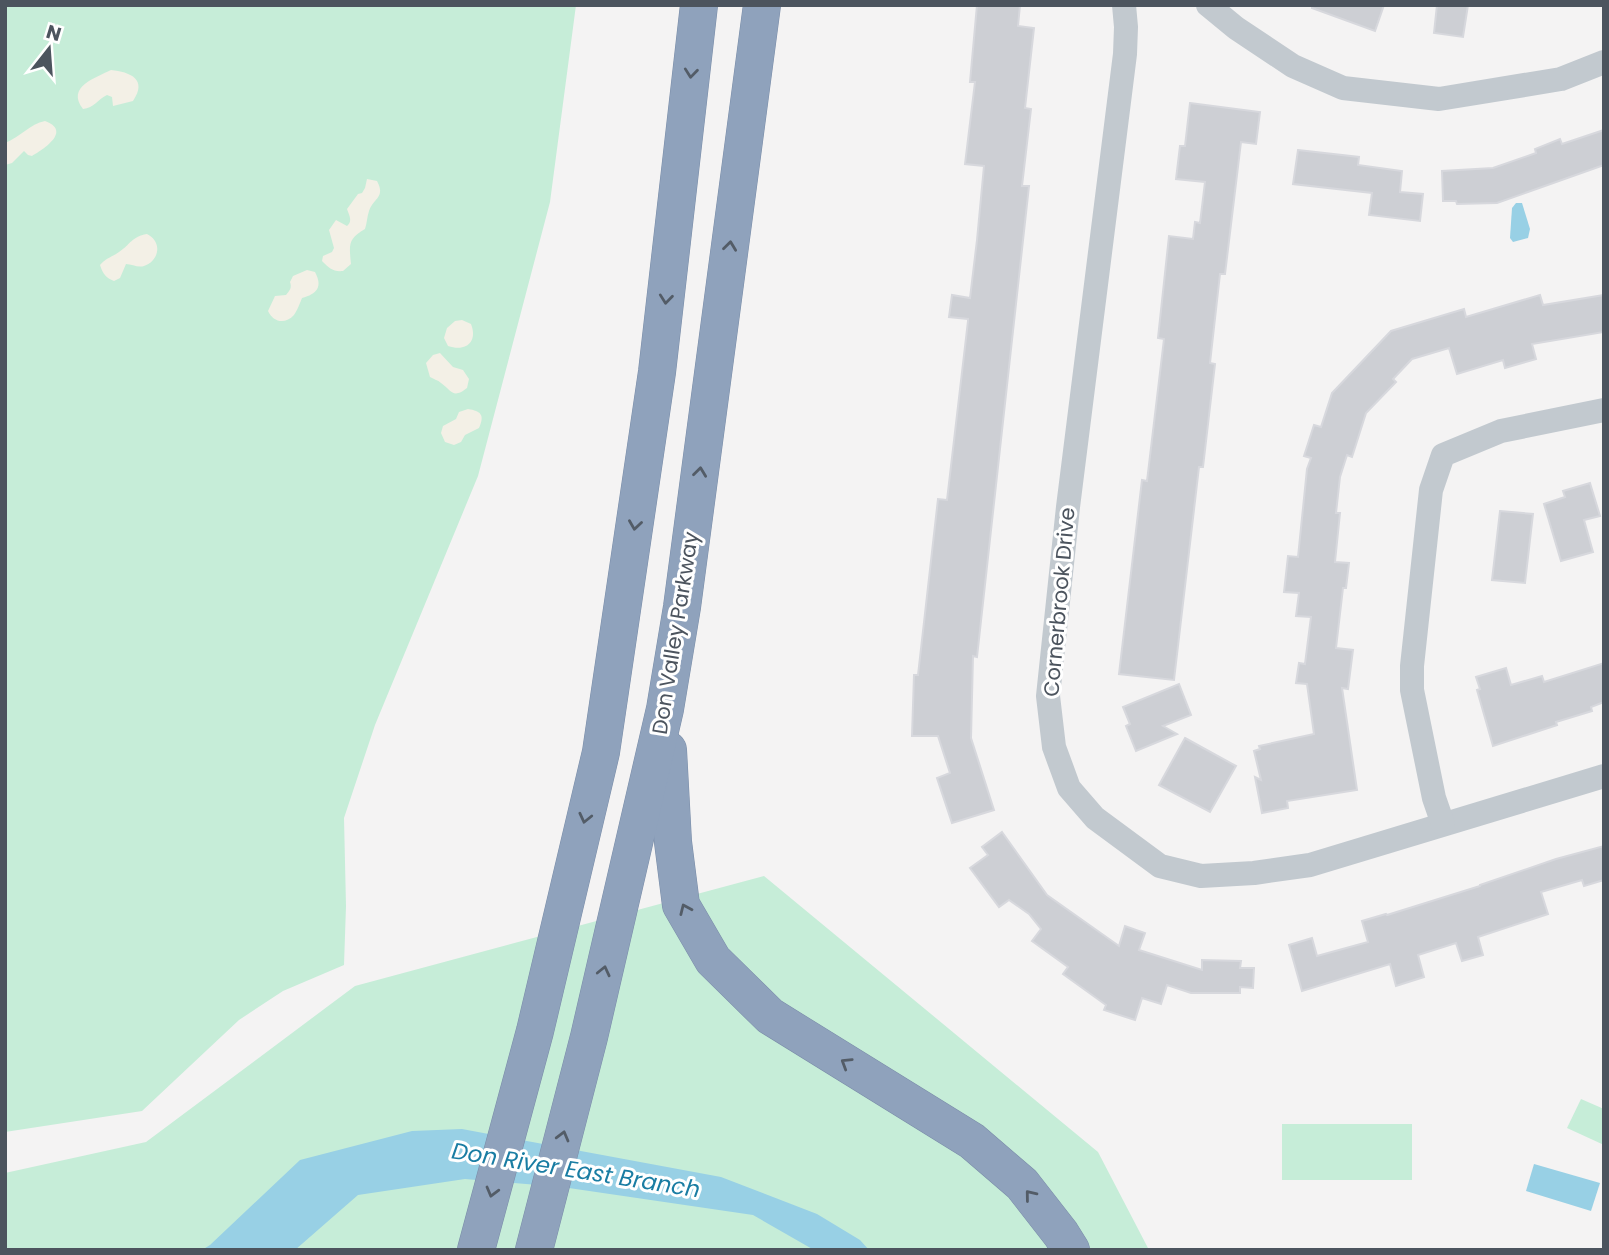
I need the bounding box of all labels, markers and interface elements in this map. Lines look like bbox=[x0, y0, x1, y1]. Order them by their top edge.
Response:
north arrow bbox=[14, 14, 84, 84]
text: N bbox=[43, 18, 65, 48]
one-way arrow bbox=[684, 67, 699, 79]
one-way arrow bbox=[722, 240, 737, 252]
one-way arrow bbox=[658, 293, 673, 305]
one-way arrow bbox=[693, 466, 708, 477]
street label: Cornerbrook Drive bbox=[1036, 506, 1082, 698]
one-way arrow bbox=[628, 519, 643, 530]
street label: Don Valley Parkway bbox=[645, 529, 705, 736]
one-way arrow bbox=[579, 812, 594, 824]
one-way arrow bbox=[679, 904, 693, 916]
one-way arrow bbox=[596, 965, 611, 977]
one-way arrow bbox=[841, 1059, 854, 1072]
one-way arrow bbox=[555, 1130, 569, 1142]
water label: Don River East Branch bbox=[450, 1135, 702, 1205]
one-way arrow bbox=[486, 1186, 500, 1198]
one-way arrow bbox=[1026, 1190, 1039, 1202]

